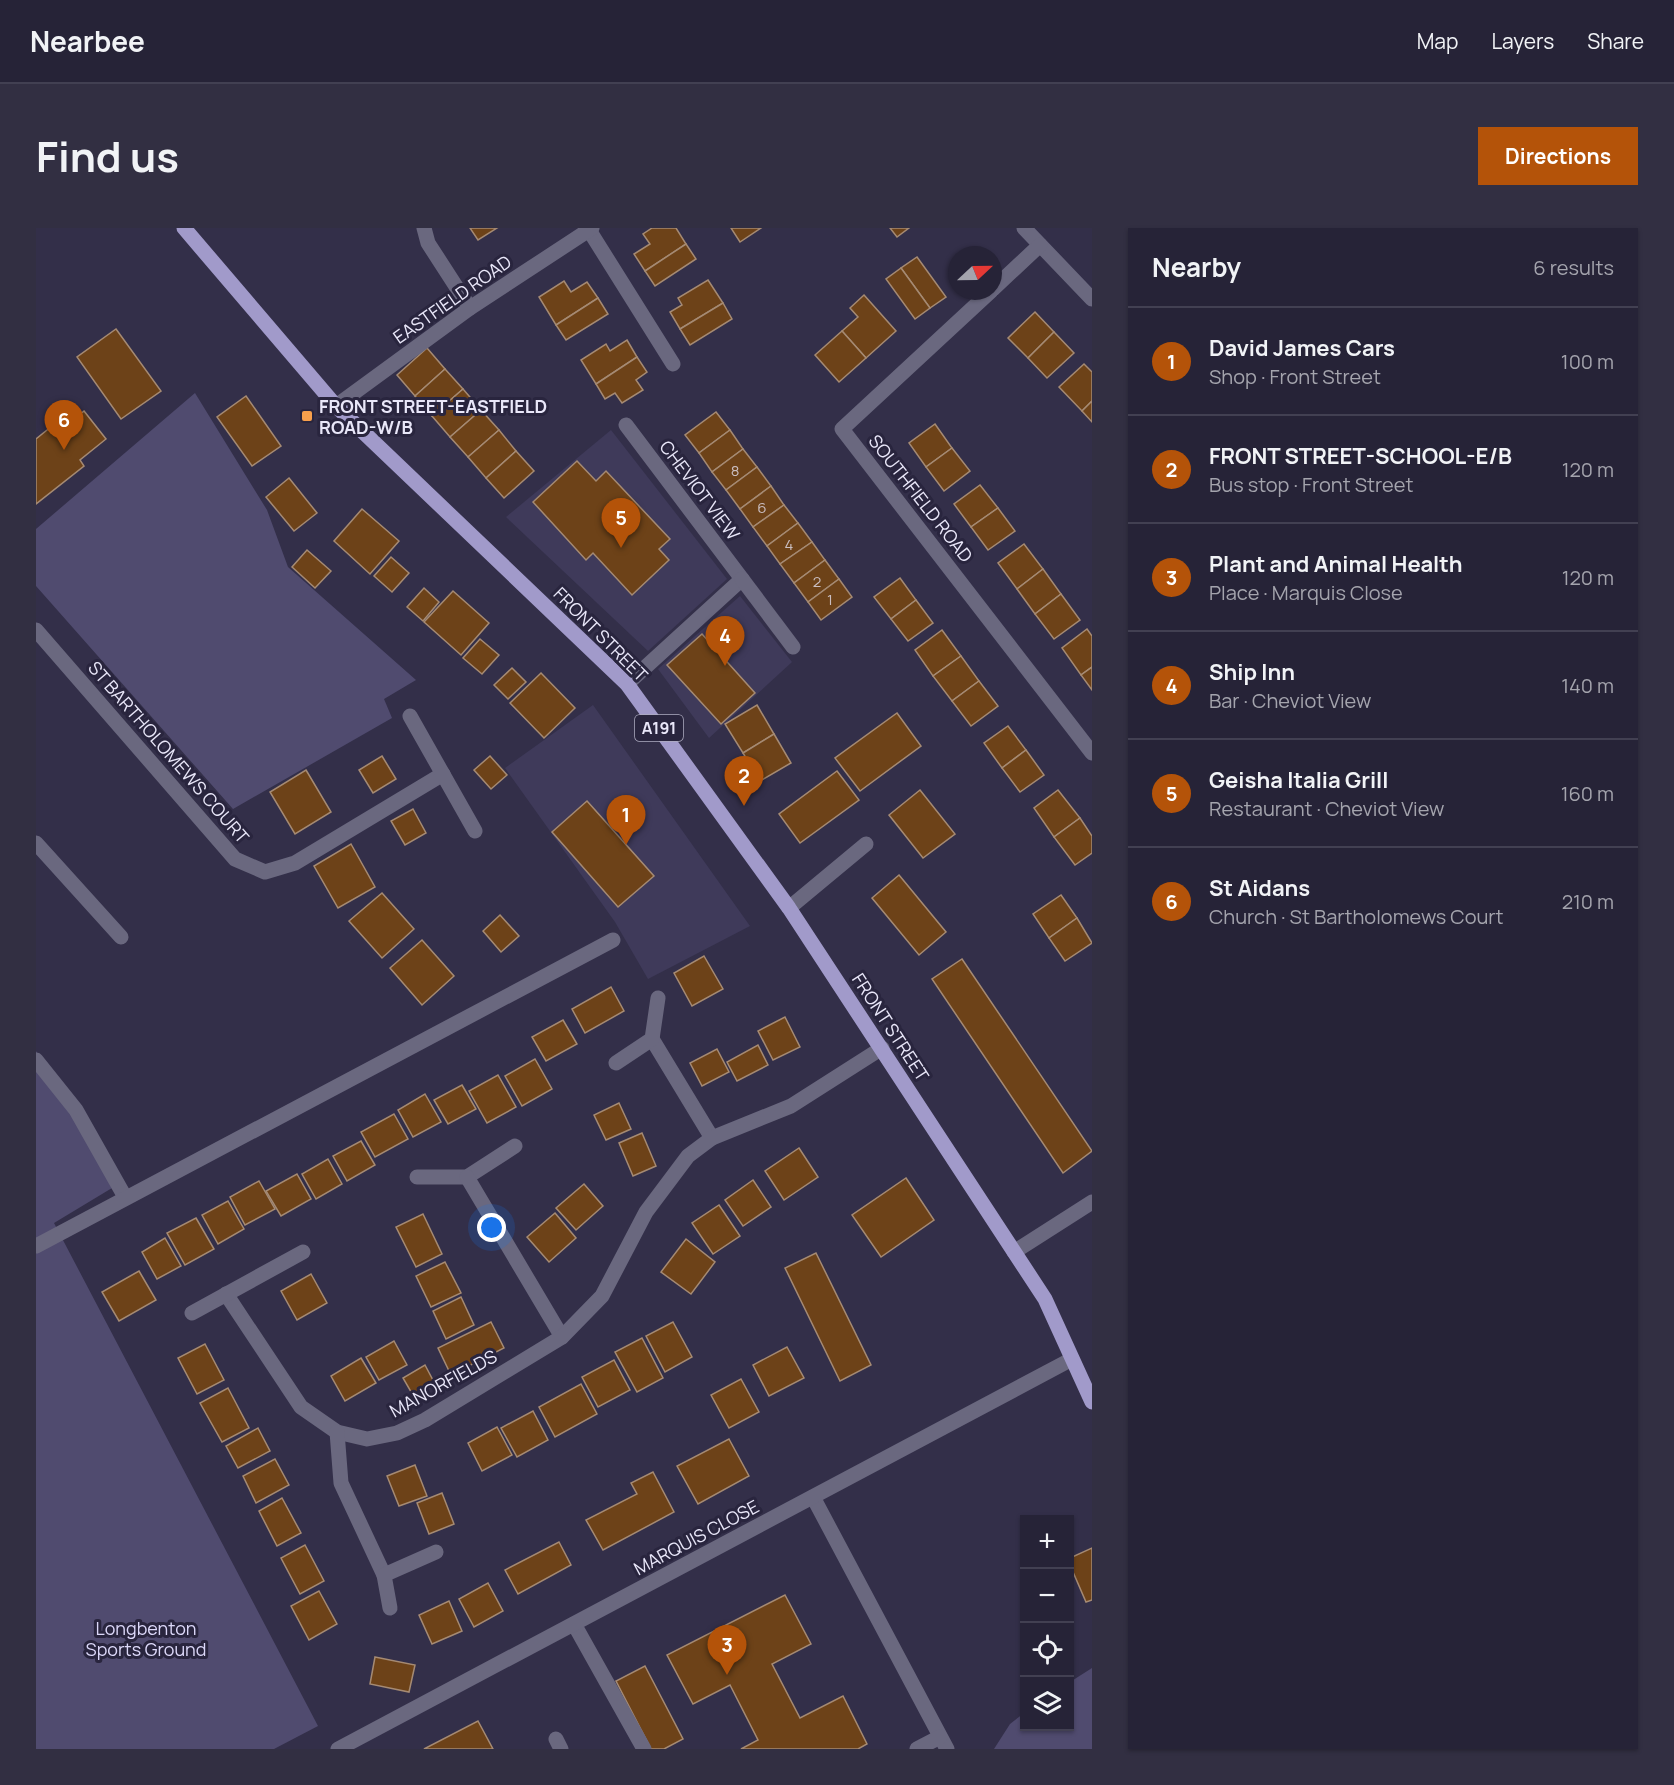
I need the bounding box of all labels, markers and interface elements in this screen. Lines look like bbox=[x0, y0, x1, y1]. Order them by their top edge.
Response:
text: Nearbee bbox=[30, 22, 145, 60]
text: Map bbox=[1417, 27, 1458, 55]
text: Layers bbox=[1491, 27, 1554, 55]
text: Share bbox=[1587, 27, 1644, 55]
text: Find us bbox=[36, 127, 179, 185]
button: Directions bbox=[1478, 127, 1638, 185]
north arrow bbox=[948, 246, 1002, 300]
street label: EASTFIELD ROAD bbox=[388, 249, 516, 349]
text: Nearby bbox=[1152, 249, 1241, 285]
text: 6 results bbox=[1533, 254, 1614, 281]
text: David James Cars bbox=[1209, 333, 1395, 363]
text: 1 bbox=[1167, 348, 1176, 375]
text: 100 m bbox=[1561, 348, 1614, 375]
text: Shop · Front Street bbox=[1209, 363, 1381, 390]
place label: FRONT STREET-EASTFIELD ROAD-W/B bbox=[319, 394, 547, 439]
pin: 6 bbox=[45, 400, 84, 450]
marker: FRONT STREET-EASTFIELD ROAD-W/B bbox=[300, 409, 314, 423]
street label: SOUTHFIELD ROAD bbox=[864, 429, 978, 567]
street label: CHEVIOT VIEW bbox=[655, 435, 746, 545]
text: FRONT STREET-SCHOOL-E/B bbox=[1209, 441, 1512, 471]
text: 2 bbox=[1166, 456, 1177, 483]
text: 120 m bbox=[1562, 456, 1614, 483]
house number: 8 bbox=[731, 460, 739, 481]
text: Bus stop · Front Street bbox=[1209, 471, 1414, 498]
house number: 6 bbox=[757, 497, 767, 518]
pin: 5 bbox=[602, 498, 640, 548]
house number: 4 bbox=[785, 534, 794, 555]
text: Plant and Animal Health bbox=[1209, 549, 1463, 579]
text: 3 bbox=[1166, 564, 1177, 591]
text: 120 m bbox=[1562, 564, 1614, 591]
house number: 2 bbox=[813, 571, 821, 592]
text: Place · Marquis Close bbox=[1209, 579, 1403, 606]
street label: FRONT STREET bbox=[549, 582, 654, 687]
house number: 1 bbox=[827, 589, 833, 610]
pin: 4 bbox=[706, 616, 744, 666]
street label: ST BARTHOLOMEWS COURT bbox=[83, 656, 255, 848]
text: Ship Inn bbox=[1209, 657, 1295, 687]
text: 4 bbox=[1165, 672, 1178, 699]
text: 140 m bbox=[1561, 672, 1614, 699]
text: Bar · Cheviot View bbox=[1209, 687, 1371, 714]
road number: A191 bbox=[635, 715, 683, 741]
pin: 2 bbox=[724, 756, 764, 806]
text: Geisha Italia Grill bbox=[1209, 765, 1388, 795]
text: 5 bbox=[1166, 780, 1177, 807]
text: 160 m bbox=[1561, 780, 1614, 807]
text: Restaurant · Cheviot View bbox=[1209, 795, 1444, 822]
pin: 1 bbox=[606, 796, 646, 845]
text: St Aidans bbox=[1209, 873, 1310, 903]
text: 6 bbox=[1165, 888, 1178, 915]
text: 210 m bbox=[1562, 888, 1614, 915]
text: Church · St Bartholomews Court bbox=[1209, 903, 1504, 930]
street label: FRONT STREET bbox=[847, 968, 935, 1086]
your location bbox=[477, 1213, 506, 1242]
street label: MANORFIELDS bbox=[385, 1344, 501, 1422]
street label: MARQUIS CLOSE bbox=[629, 1494, 763, 1580]
map controls bbox=[1020, 1515, 1074, 1731]
button: + bbox=[1020, 1515, 1074, 1569]
button: − bbox=[1020, 1569, 1074, 1623]
park label: Longbenton Sports Ground bbox=[86, 1616, 206, 1661]
button: locate bbox=[1020, 1623, 1074, 1677]
pin: 3 bbox=[708, 1626, 746, 1675]
button: layers bbox=[1020, 1677, 1074, 1731]

